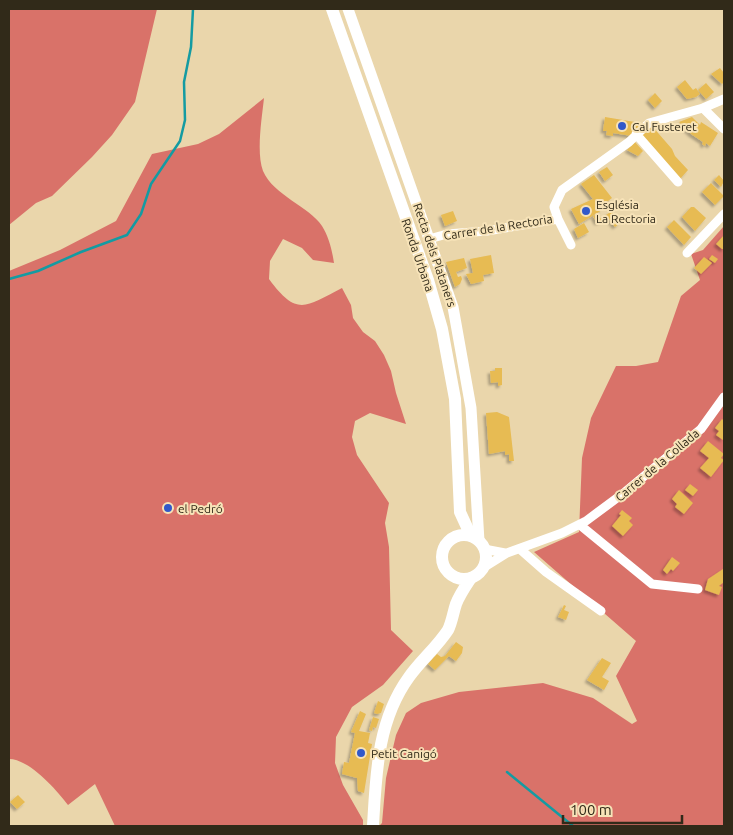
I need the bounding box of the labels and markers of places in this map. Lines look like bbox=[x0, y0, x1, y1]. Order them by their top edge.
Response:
marker: Cal Fusteret bbox=[616, 120, 628, 132]
place label: Cal Fusteret bbox=[632, 120, 697, 133]
place label: Església La Rectoria bbox=[596, 198, 656, 225]
marker: Església La Rectoria bbox=[580, 205, 592, 217]
marker: el Pedró bbox=[162, 502, 174, 514]
place label: el Pedró bbox=[178, 502, 223, 515]
marker: Petit Canigó bbox=[355, 747, 367, 759]
place label: Petit Canigó bbox=[371, 747, 437, 760]

